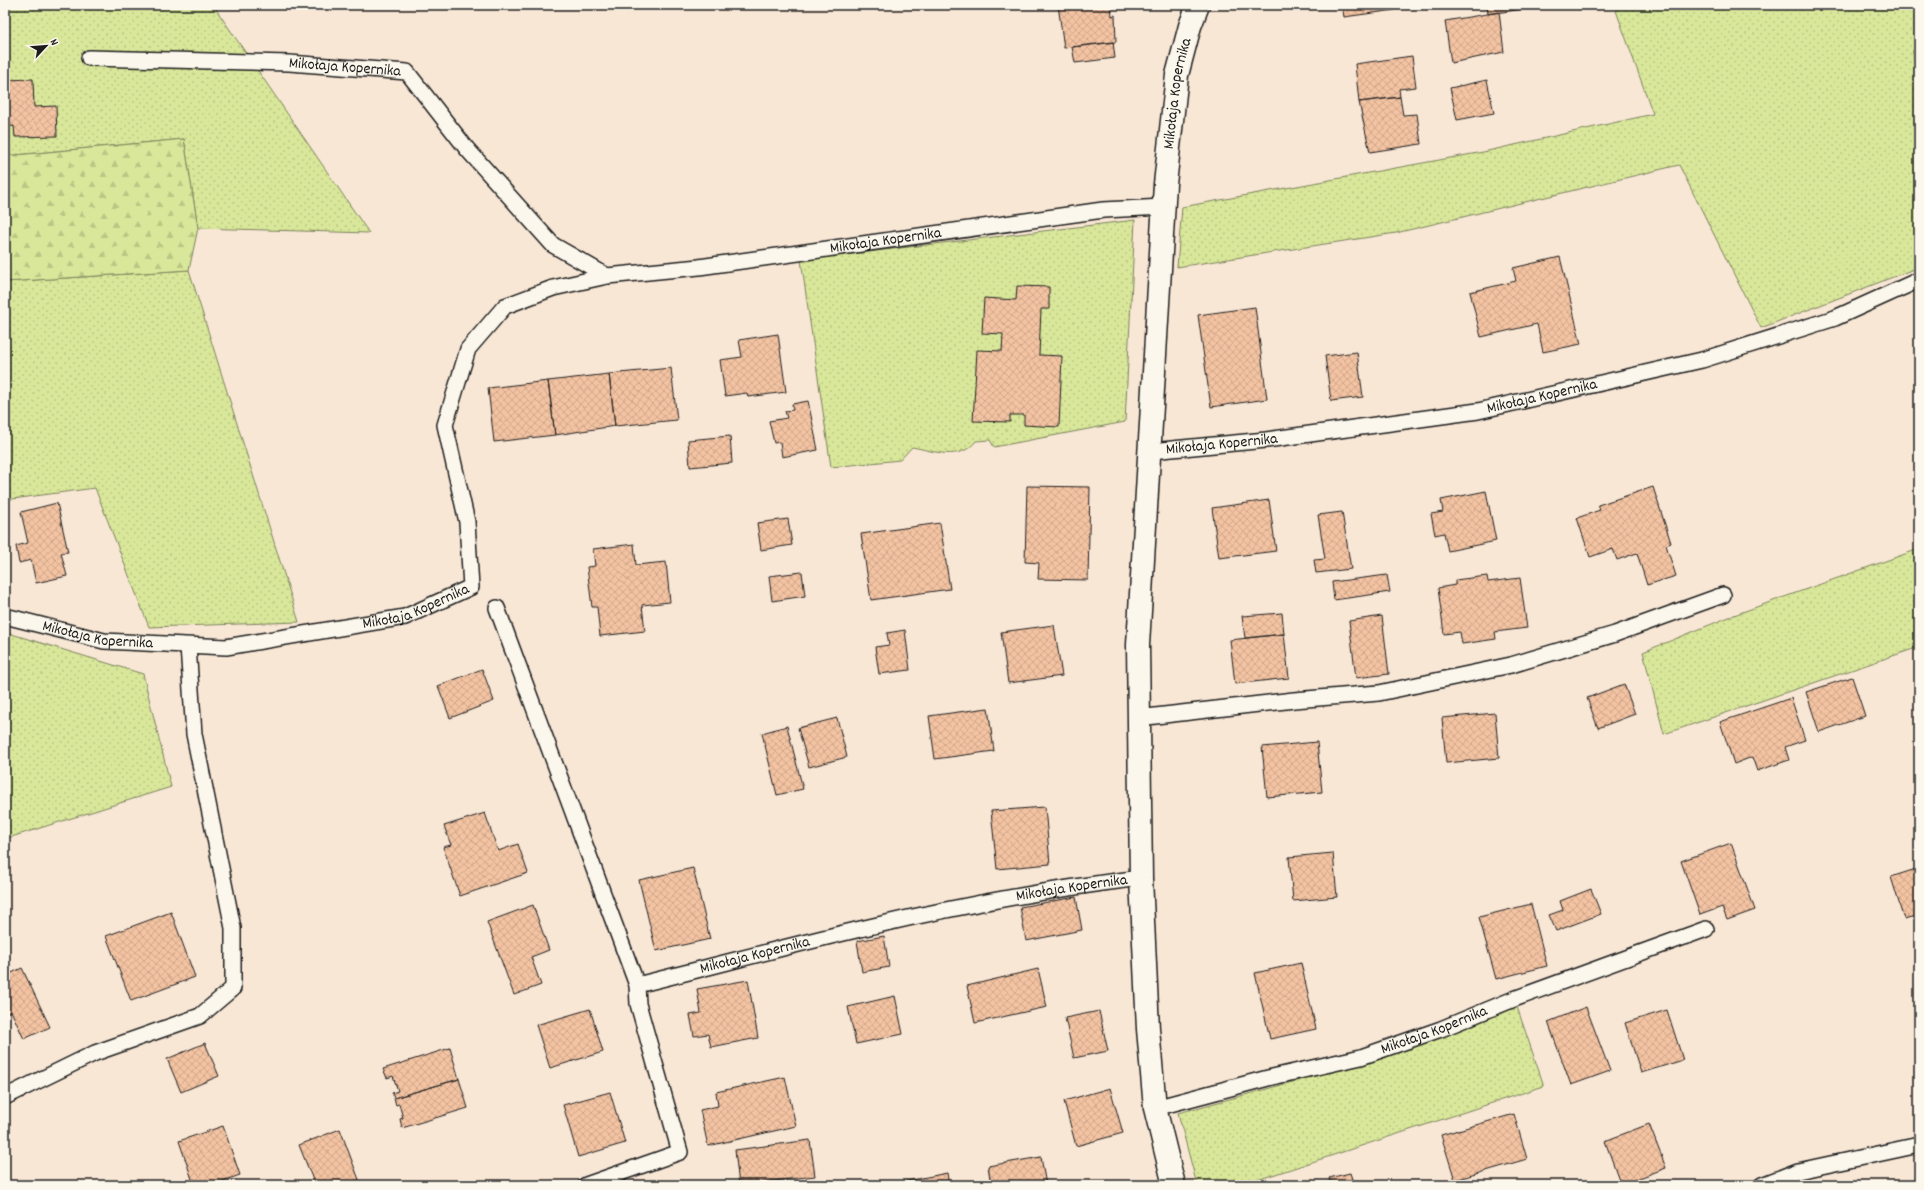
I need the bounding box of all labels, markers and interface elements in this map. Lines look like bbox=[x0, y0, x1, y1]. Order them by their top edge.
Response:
north arrow bbox=[26, 26, 66, 66]
street label: Mikołaja Kopernika bbox=[1157, 35, 1198, 150]
text: N bbox=[45, 37, 62, 49]
street label: Mikołaja Kopernika bbox=[288, 52, 402, 83]
street label: Mikołaja Kopernika bbox=[828, 221, 943, 260]
street label: Mikołaja Kopernika bbox=[1485, 373, 1600, 420]
street label: Mikołaja Kopernika bbox=[1165, 427, 1280, 461]
street label: Mikołaja Kopernika bbox=[361, 578, 473, 635]
street label: Mikołaja Kopernika bbox=[40, 614, 154, 655]
street label: Mikołaja Kopernika bbox=[1014, 868, 1129, 908]
street label: Mikołaja Kopernika bbox=[697, 930, 812, 980]
street label: Mikołaja Kopernika bbox=[1378, 999, 1491, 1061]

